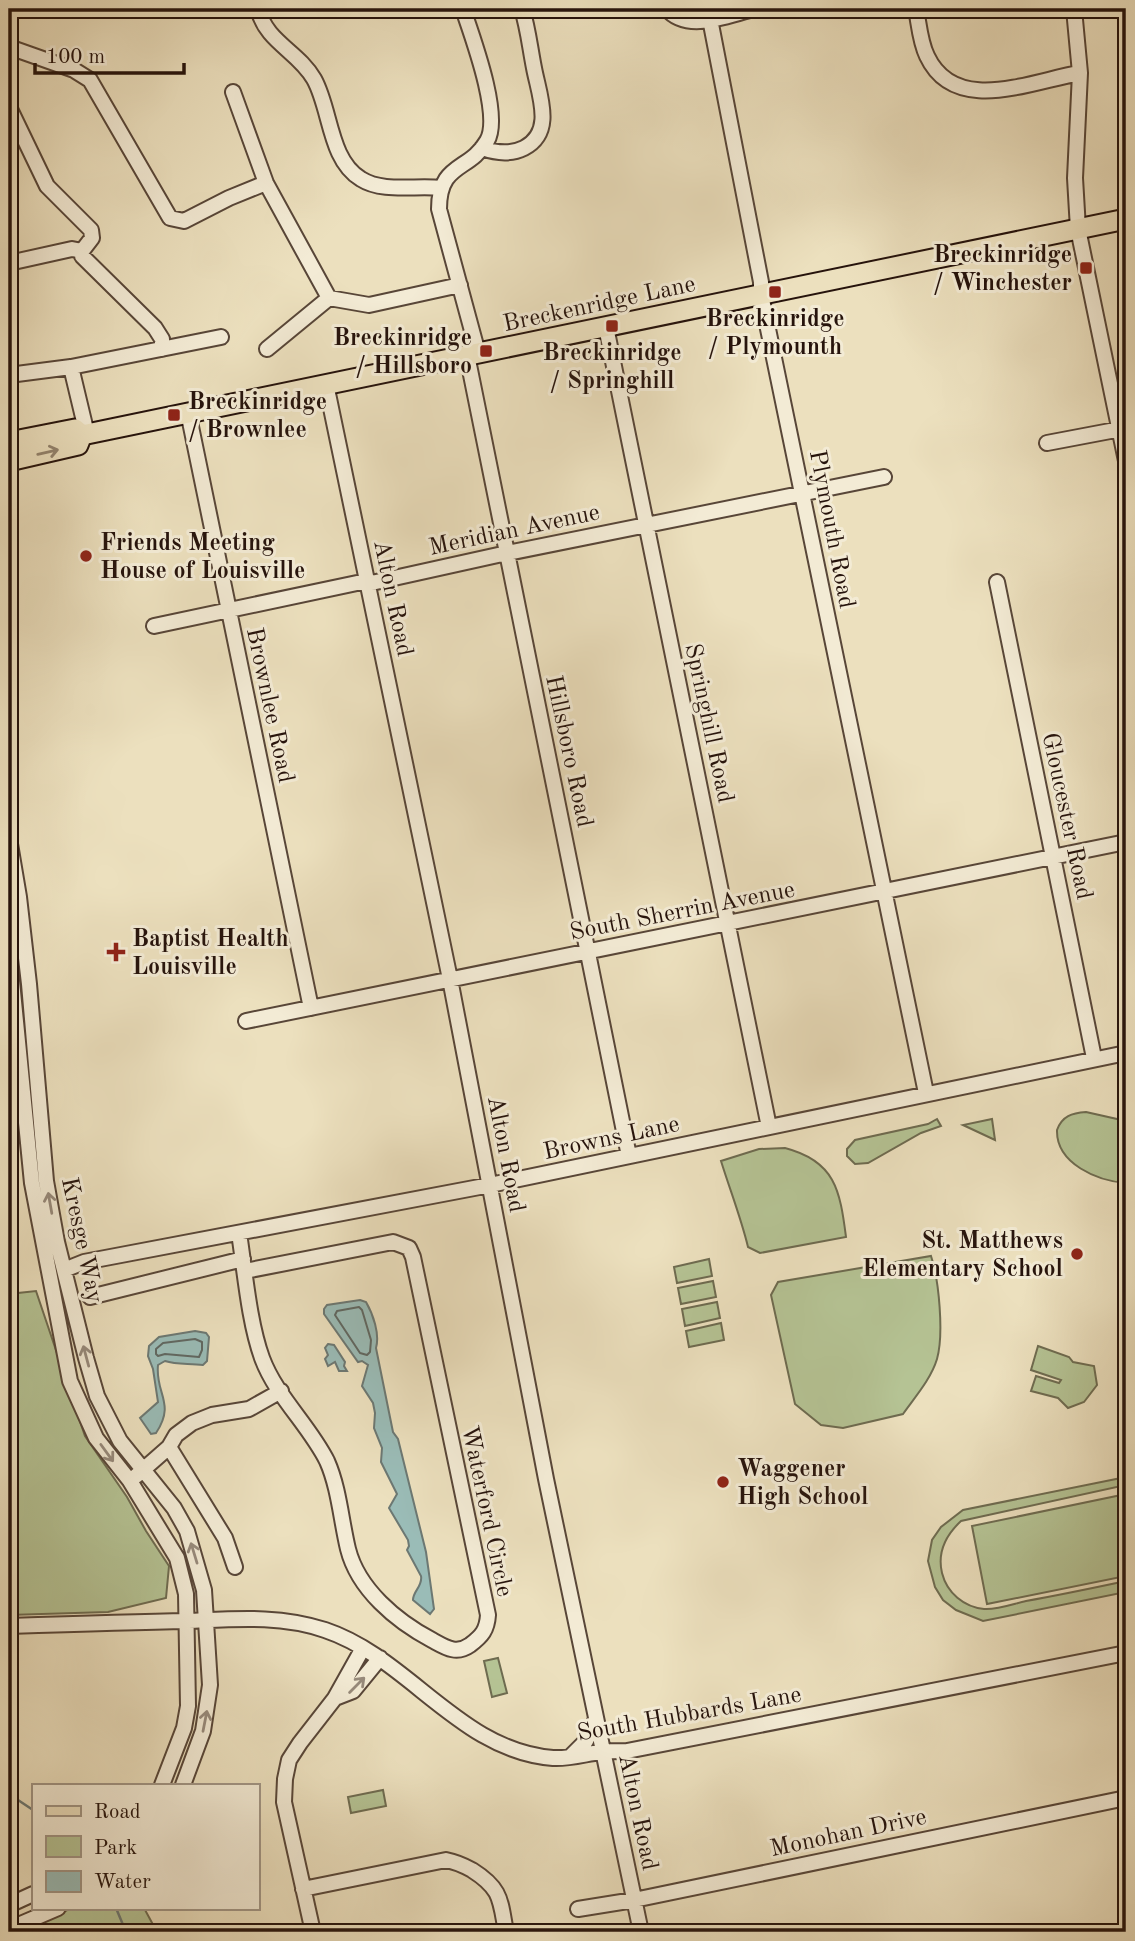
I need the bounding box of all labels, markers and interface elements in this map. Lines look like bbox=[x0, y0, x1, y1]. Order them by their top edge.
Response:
scale bar bbox=[35, 32, 184, 76]
text: 100 m bbox=[46, 47, 105, 68]
place label: Breckinridge / Winchester bbox=[933, 244, 1072, 296]
marker: Breckinridge / Winchester bbox=[1078, 260, 1094, 276]
street label: Breckenridge Lane bbox=[501, 273, 698, 337]
marker: Breckinridge / Plymounth bbox=[767, 284, 783, 300]
place label: Breckinridge / Plymounth bbox=[706, 308, 844, 360]
marker: Breckinridge / Springhill bbox=[604, 318, 620, 334]
place label: Breckinridge / Hillsboro bbox=[333, 327, 472, 379]
place label: Breckinridge / Springhill bbox=[543, 342, 681, 394]
marker: Breckinridge / Hillsboro bbox=[478, 343, 494, 359]
place label: Breckinridge / Brownlee bbox=[188, 391, 327, 443]
marker: Breckinridge / Brownlee bbox=[166, 407, 182, 423]
one-way arrow bbox=[37, 444, 59, 457]
street label: Plymouth Road bbox=[804, 448, 858, 611]
street label: Meridian Avenue bbox=[427, 501, 602, 561]
place label: Friends Meeting House of Louisville bbox=[100, 532, 305, 584]
street label: Alton Road bbox=[368, 538, 416, 659]
marker: Friends Meeting House of Louisville bbox=[78, 548, 94, 564]
street label: Brownlee Road bbox=[241, 626, 297, 785]
street label: Springhill Road bbox=[679, 642, 737, 805]
street label: Hillsboro Road bbox=[540, 673, 596, 830]
street label: Gloucester Road bbox=[1037, 731, 1095, 902]
street label: South Sherrin Avenue bbox=[568, 878, 797, 946]
place label: Baptist Health Louisville bbox=[132, 928, 289, 980]
marker: Baptist Health Louisville bbox=[106, 942, 126, 962]
street label: Alton Road bbox=[482, 1094, 528, 1215]
street label: Browns Lane bbox=[541, 1113, 682, 1165]
street label: Kresge Way bbox=[56, 1175, 106, 1306]
one-way arrow bbox=[43, 1192, 56, 1215]
place label: St. Matthews Elementary School bbox=[862, 1230, 1063, 1282]
marker: St. Matthews Elementary School bbox=[1069, 1246, 1085, 1262]
one-way arrow bbox=[78, 1345, 91, 1367]
street label: Waterford Circle bbox=[456, 1424, 516, 1599]
one-way arrow bbox=[100, 1443, 114, 1462]
place label: Waggener High School bbox=[737, 1458, 868, 1510]
marker: Waggener High School bbox=[715, 1474, 731, 1490]
one-way arrow bbox=[187, 1542, 200, 1564]
one-way arrow bbox=[348, 1676, 365, 1693]
street label: South Hubbards Lane bbox=[575, 1683, 803, 1747]
one-way arrow bbox=[198, 1710, 212, 1733]
street label: Alton Road bbox=[613, 1752, 661, 1873]
legend bbox=[32, 1784, 259, 1910]
text: Road bbox=[94, 1802, 141, 1823]
street label: Monohan Drive bbox=[768, 1806, 929, 1862]
text: Park bbox=[94, 1838, 137, 1859]
text: Water bbox=[94, 1872, 151, 1893]

